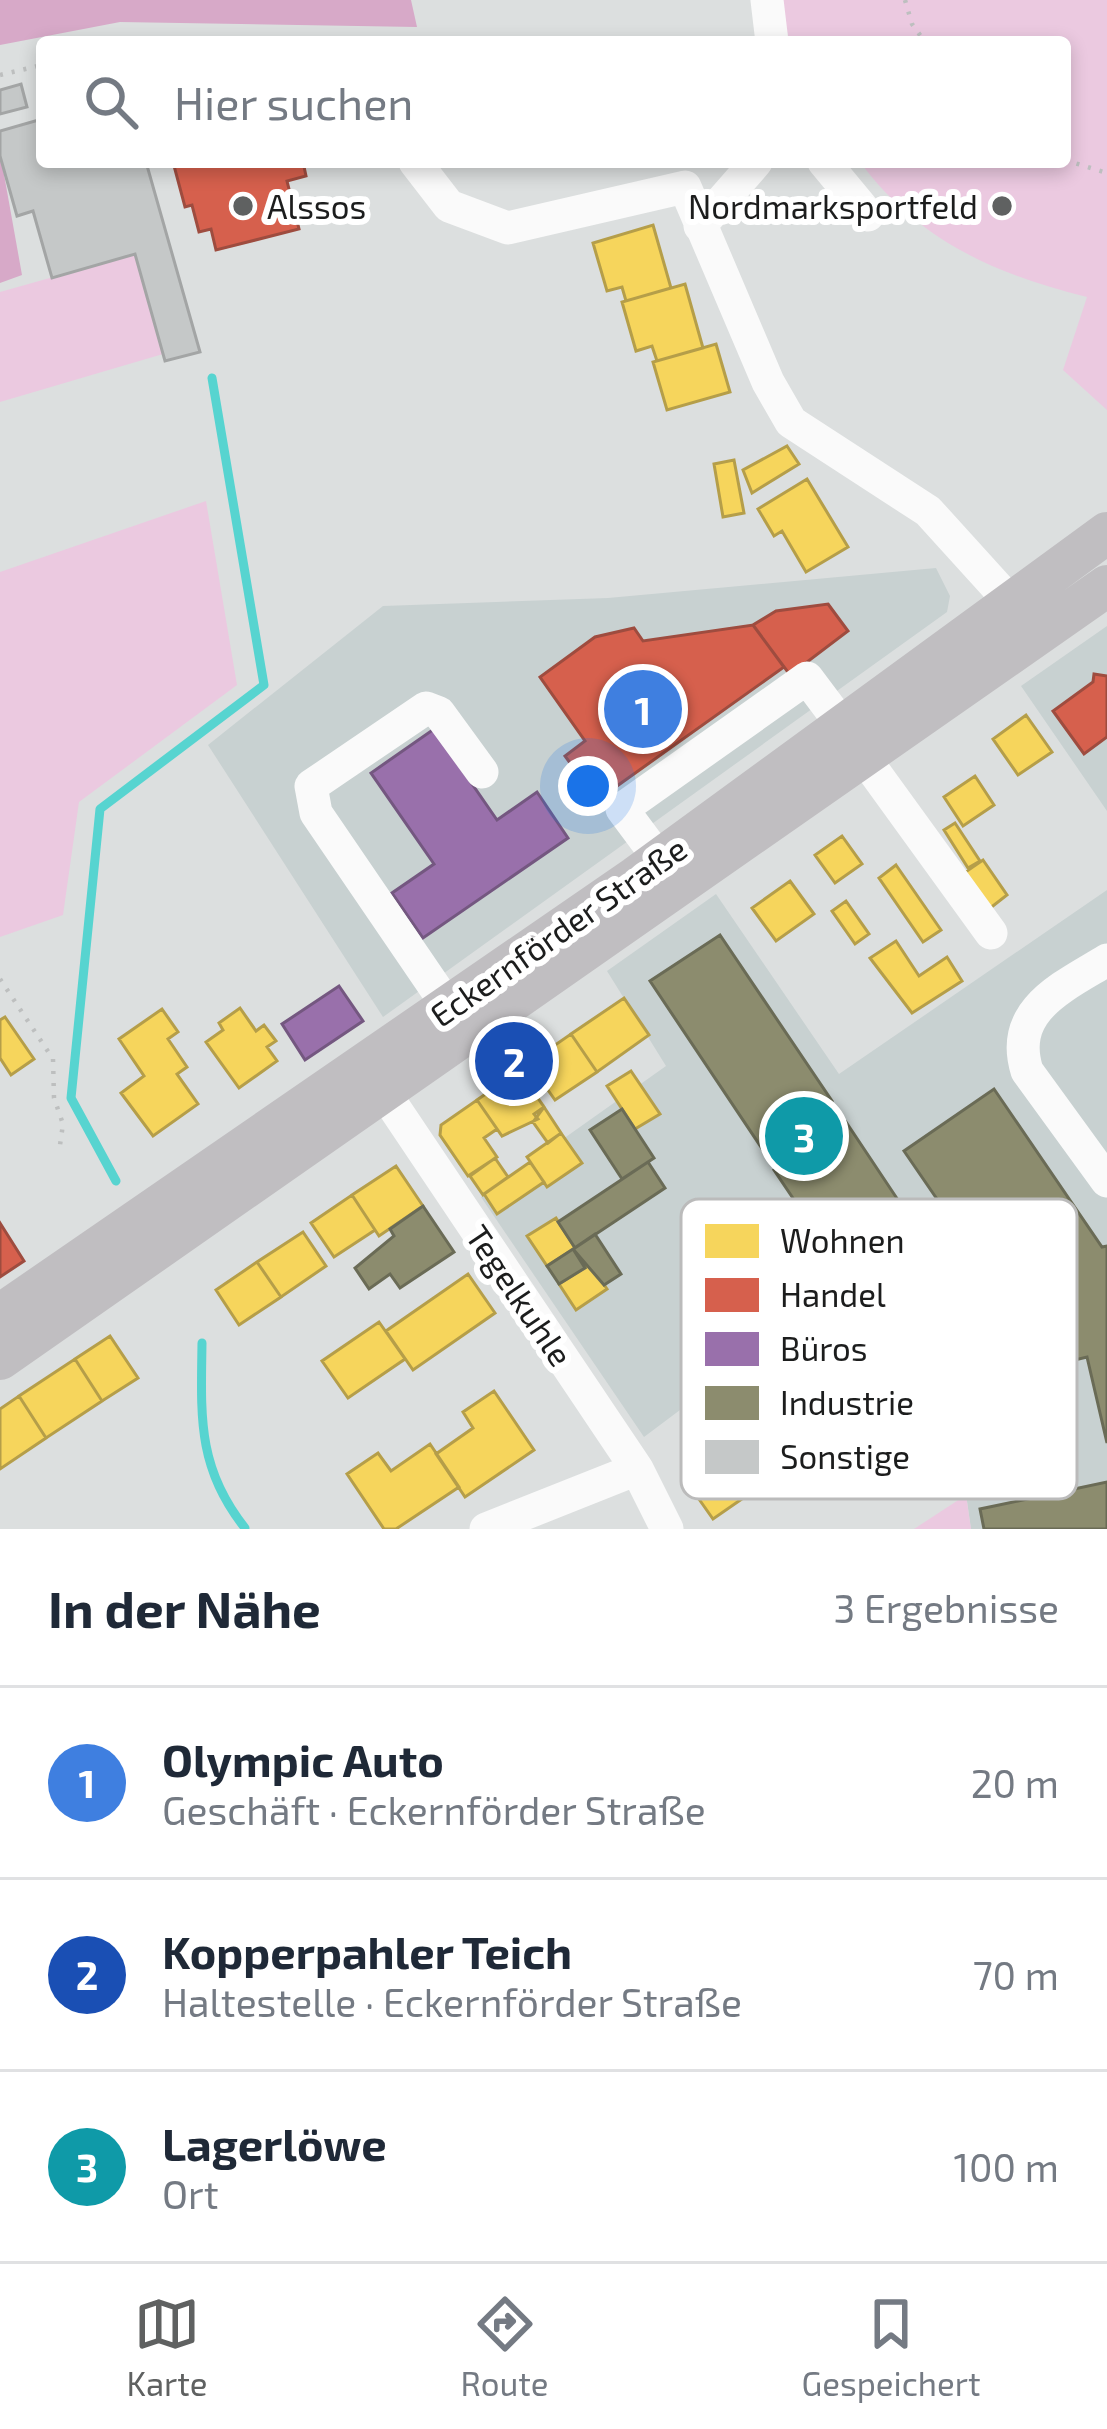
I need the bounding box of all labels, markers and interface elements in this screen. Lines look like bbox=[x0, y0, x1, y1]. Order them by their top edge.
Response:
search box bbox=[36, 36, 1071, 168]
icon: search bbox=[78, 69, 144, 135]
text: Hier suchen bbox=[174, 75, 414, 129]
place label: Alssos bbox=[267, 186, 366, 226]
place label: Nordmarksportfeld bbox=[688, 186, 978, 226]
marker: Alssos bbox=[230, 193, 256, 219]
marker: Nordmarksportfeld bbox=[989, 193, 1015, 219]
pin: 1 bbox=[604, 664, 682, 754]
your location bbox=[558, 756, 618, 816]
street label: Eckernförder Straße bbox=[422, 828, 694, 1034]
pin: 2 bbox=[475, 1016, 553, 1106]
pin: 3 bbox=[765, 1091, 843, 1181]
legend bbox=[681, 1199, 1077, 1499]
street label: Tegelkuhle bbox=[458, 1217, 582, 1373]
text: Wohnen bbox=[780, 1220, 905, 1260]
text: Handel bbox=[780, 1274, 886, 1314]
text: Büros bbox=[780, 1328, 868, 1368]
text: Industrie bbox=[780, 1382, 914, 1422]
text: Sonstige bbox=[780, 1436, 910, 1476]
text: In der Nähe bbox=[48, 1577, 321, 1638]
text: 3 Ergebnisse bbox=[834, 1584, 1059, 1631]
text: Olympic Auto bbox=[162, 1732, 444, 1786]
text: 1 bbox=[79, 1759, 95, 1806]
text: 20 m bbox=[971, 1759, 1059, 1806]
text: Geschäft · Eckernförder Straße bbox=[162, 1786, 706, 1833]
text: Kopperpahler Teich bbox=[162, 1924, 572, 1978]
text: 2 bbox=[76, 1951, 98, 1998]
text: 70 m bbox=[973, 1951, 1059, 1998]
text: Haltestelle · Eckernförder Straße bbox=[162, 1978, 742, 2025]
text: Lagerlöwe bbox=[162, 2116, 387, 2170]
text: 3 bbox=[76, 2143, 98, 2190]
text: 100 m bbox=[954, 2143, 1059, 2190]
text: Ort bbox=[162, 2170, 219, 2217]
tab: Karte bbox=[126, 2291, 208, 2403]
tab: Route bbox=[460, 2291, 549, 2403]
tab: Gespeichert bbox=[801, 2291, 981, 2403]

